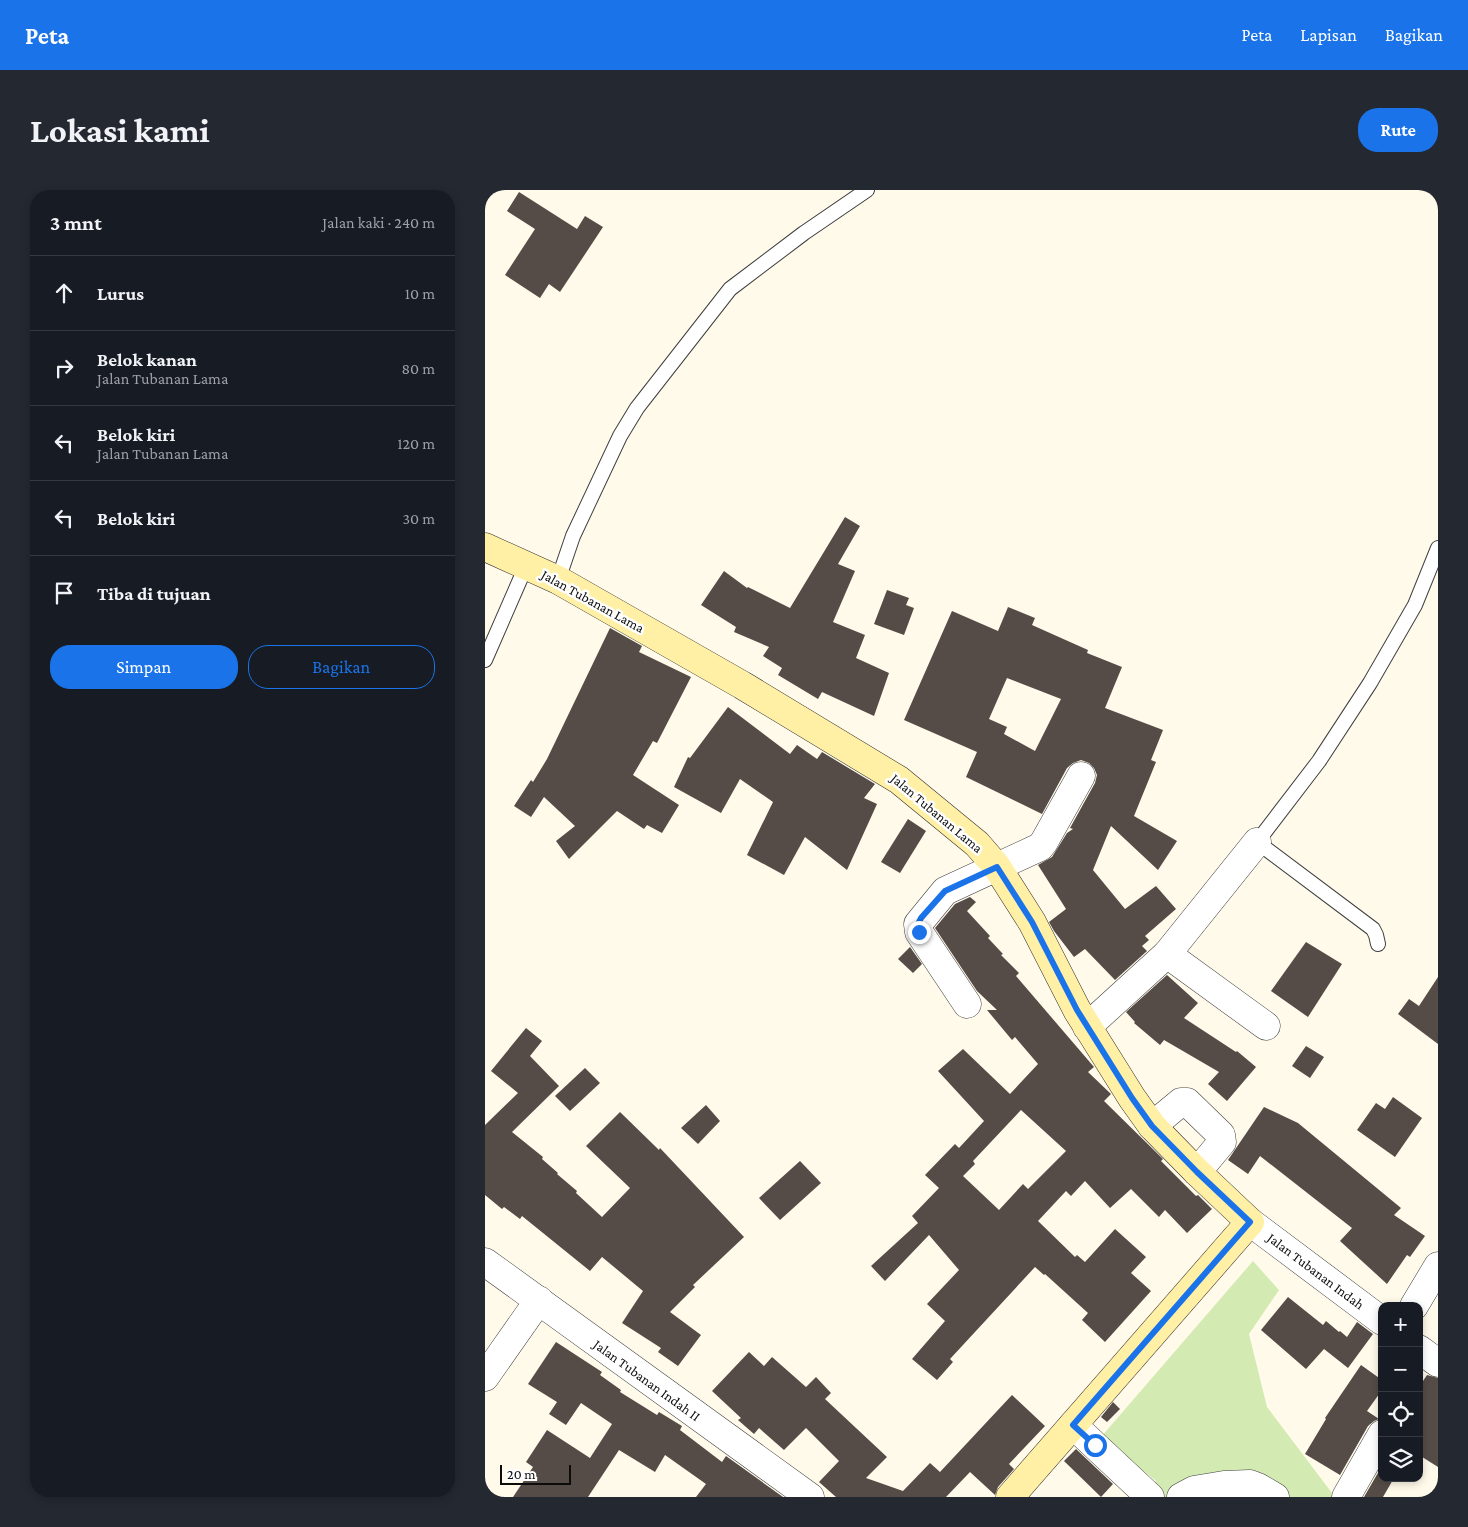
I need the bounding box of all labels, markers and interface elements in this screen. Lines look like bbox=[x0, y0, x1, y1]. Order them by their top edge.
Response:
text: Peta bbox=[25, 22, 69, 49]
text: Peta bbox=[1242, 25, 1272, 45]
text: Lapisan bbox=[1300, 25, 1357, 45]
text: Bagikan bbox=[1385, 25, 1443, 45]
button: Rute bbox=[1358, 108, 1438, 152]
text: Lokasi kami bbox=[30, 111, 210, 150]
text: 3 mnt bbox=[50, 211, 102, 235]
text: Jalan kaki · 240 m bbox=[322, 214, 435, 231]
icon: ahead bbox=[50, 279, 78, 307]
text: Lurus bbox=[97, 283, 144, 304]
text: 10 m bbox=[405, 285, 435, 302]
text: Belok kanan bbox=[97, 349, 197, 370]
icon: right bbox=[50, 354, 78, 382]
text: 80 m bbox=[401, 360, 435, 377]
text: Jalan Tubanan Lama bbox=[97, 370, 228, 387]
text: Belok kiri bbox=[97, 424, 175, 445]
icon: left bbox=[50, 429, 78, 457]
text: 120 m bbox=[397, 435, 435, 452]
text: Jalan Tubanan Lama bbox=[97, 445, 228, 462]
icon: left bbox=[50, 504, 78, 532]
text: Belok kiri bbox=[97, 508, 175, 529]
text: 30 m bbox=[403, 510, 435, 527]
street label: Jalan Tubanan Lama bbox=[537, 565, 648, 636]
icon: arrive bbox=[50, 579, 78, 607]
text: Tiba di tujuan bbox=[97, 583, 211, 604]
button: Simpan bbox=[50, 645, 238, 689]
button: Bagikan bbox=[248, 645, 435, 689]
street label: Jalan Tubanan Lama bbox=[886, 769, 987, 856]
route end bbox=[908, 921, 931, 944]
street label: Jalan Tubanan Indah bbox=[1263, 1228, 1368, 1313]
map controls bbox=[1378, 1302, 1423, 1482]
button: + bbox=[1378, 1302, 1423, 1347]
street label: Jalan Tubanan Indah II bbox=[589, 1335, 703, 1424]
button: − bbox=[1378, 1347, 1423, 1392]
button: locate bbox=[1378, 1392, 1423, 1437]
route start bbox=[1084, 1434, 1107, 1457]
button: layers bbox=[1378, 1437, 1423, 1482]
scale bar bbox=[500, 1462, 571, 1485]
text: 20 m bbox=[507, 1466, 535, 1482]

